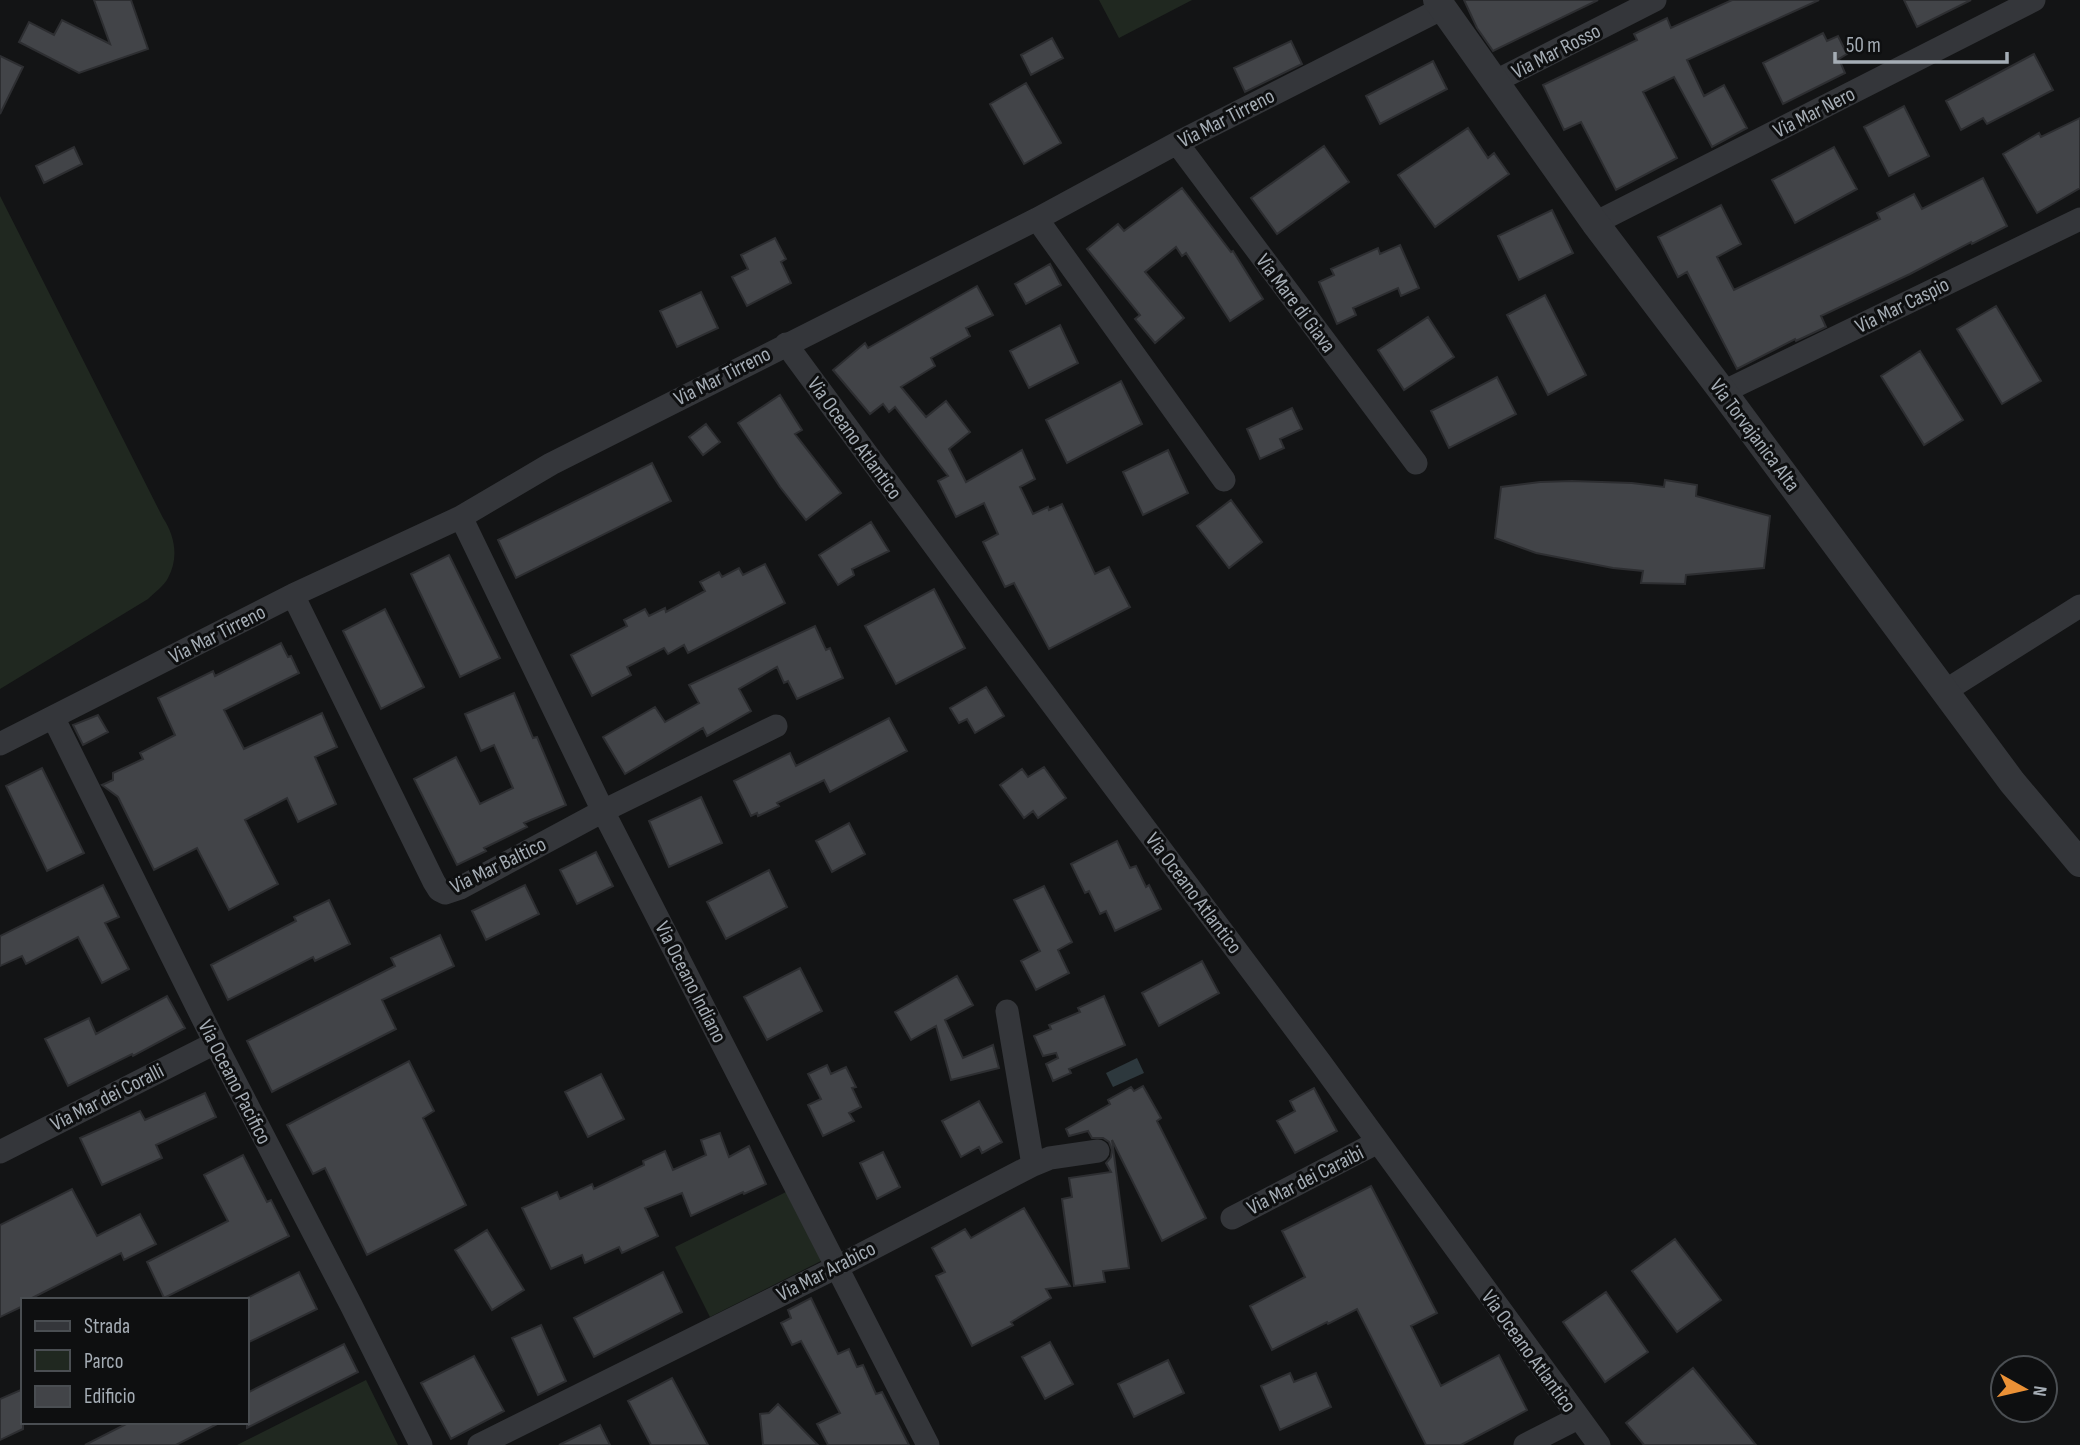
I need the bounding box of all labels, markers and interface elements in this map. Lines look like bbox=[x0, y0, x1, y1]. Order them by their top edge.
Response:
street label: Via Mar Rosso bbox=[1508, 18, 1605, 84]
scale bar bbox=[1835, 21, 2007, 65]
text: 50 m bbox=[1846, 33, 1881, 58]
street label: Via Mar Nero bbox=[1769, 81, 1859, 144]
street label: Via Mar Tirreno bbox=[1174, 83, 1279, 153]
street label: Via Mare di Giava bbox=[1250, 249, 1341, 358]
street label: Via Mar Caspio bbox=[1851, 272, 1953, 339]
street label: Via Mar Tirreno bbox=[670, 341, 775, 411]
street label: Via Oceano Atlantico bbox=[802, 372, 907, 504]
street label: Via Torvajanica Alta bbox=[1704, 374, 1805, 497]
street label: Via Mar Tirreno bbox=[165, 599, 270, 669]
street label: Via Oceano Atlantico bbox=[1140, 828, 1247, 959]
street label: Via Mar Baltico bbox=[446, 832, 550, 899]
street label: Via Oceano Indiano bbox=[649, 917, 732, 1047]
street label: Via Oceano Pacifico bbox=[192, 1016, 277, 1149]
street label: Via Mar dei Coralli bbox=[46, 1058, 168, 1137]
street label: Via Mar dei Caraibi bbox=[1243, 1140, 1368, 1220]
street label: Via Mar Arabico bbox=[773, 1236, 880, 1307]
street label: Via Oceano Atlantico bbox=[1476, 1285, 1581, 1417]
legend bbox=[21, 1298, 248, 1424]
text: Strada bbox=[84, 1314, 130, 1339]
text: Parco bbox=[84, 1349, 123, 1374]
north arrow bbox=[1989, 1354, 2059, 1424]
text: Edificio bbox=[84, 1384, 135, 1409]
text: N bbox=[2027, 1385, 2051, 1398]

